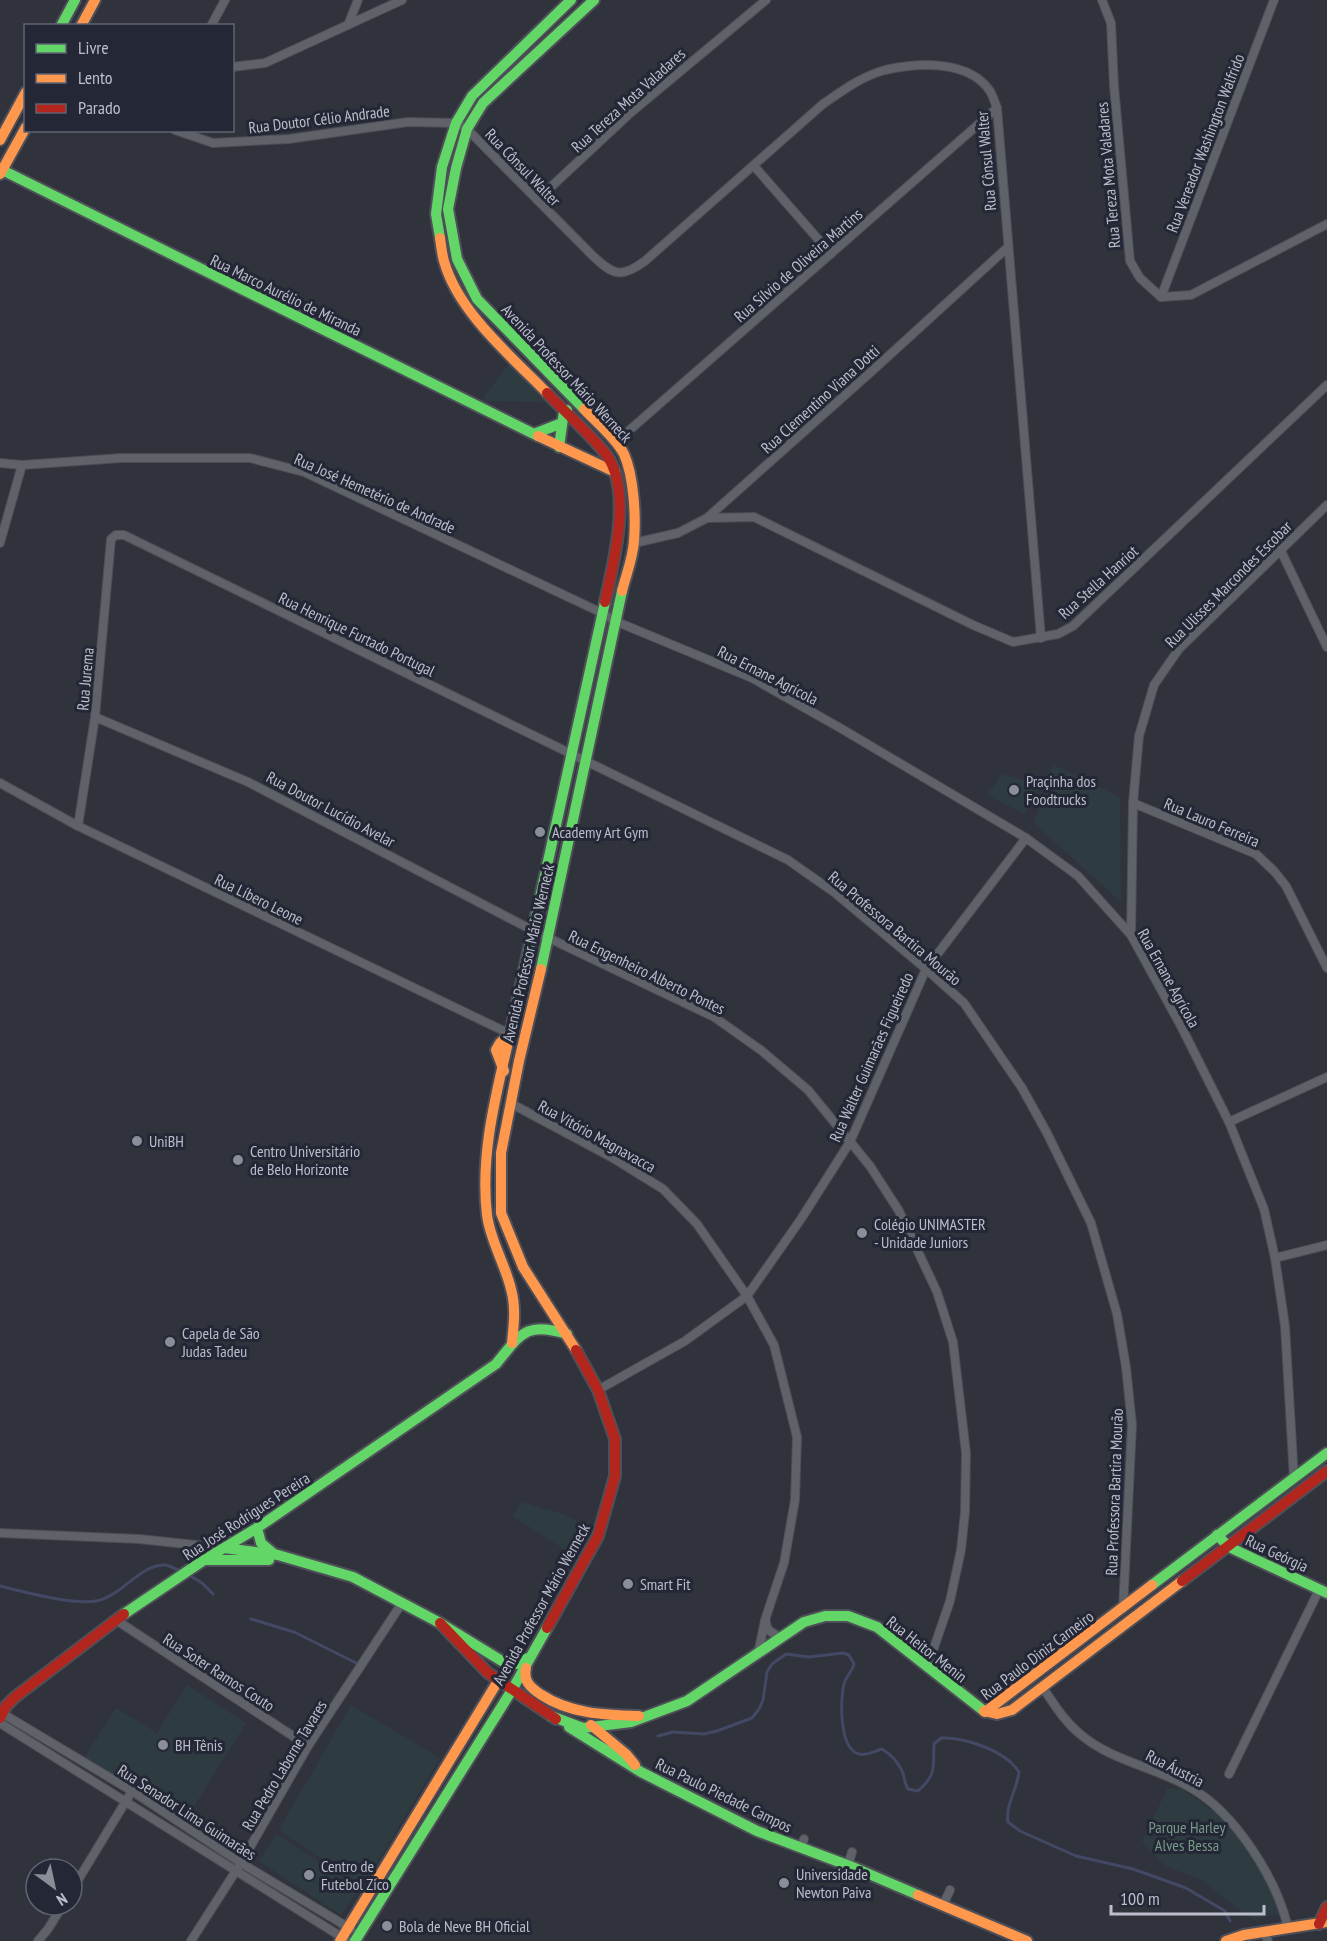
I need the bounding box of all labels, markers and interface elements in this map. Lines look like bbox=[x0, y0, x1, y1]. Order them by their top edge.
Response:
legend bbox=[24, 24, 234, 132]
text: Livre bbox=[78, 36, 109, 59]
street label: Rua Tereza Mota Valadares bbox=[567, 44, 689, 156]
street label: Rua Vereador Washington Walfrido bbox=[1162, 51, 1248, 235]
text: Lento bbox=[78, 66, 113, 89]
text: Parado bbox=[78, 96, 121, 119]
street label: Rua Doutor Célio Andrade bbox=[247, 100, 391, 138]
street label: Rua Tereza Mota Valadares bbox=[1092, 101, 1124, 249]
street label: Rua Cônsul Walter bbox=[972, 110, 1000, 212]
street label: Rua Cônsul Walter bbox=[481, 124, 565, 210]
street label: Rua Sílvio de Oliveira Martins bbox=[730, 204, 866, 326]
street label: Rua Marco Aurélio de Miranda bbox=[207, 250, 365, 340]
street label: Avenida Professor Mário Werneck bbox=[498, 300, 637, 447]
street label: Rua Clementino Viana Dotti bbox=[757, 341, 883, 457]
street label: Rua José Hemetério de Andrade bbox=[291, 448, 459, 538]
street label: Rua Ulisses Marcondes Escobar bbox=[1160, 516, 1296, 652]
street label: Rua Stella Hanriot bbox=[1054, 541, 1143, 623]
street label: Rua Henrique Furtado Portugal bbox=[276, 587, 439, 681]
street label: Rua Ernane Agrícola bbox=[714, 641, 822, 709]
street label: Rua Jurema bbox=[72, 647, 98, 711]
street label: Rua Doutor Lucídio Avelar bbox=[263, 767, 399, 852]
place label: Praçinha dos Foodtrucks bbox=[1026, 771, 1096, 809]
marker: Praçinha dos Foodtrucks bbox=[1007, 783, 1021, 797]
street label: Rua Lauro Ferreira bbox=[1161, 793, 1263, 851]
place label: Academy Art Gym bbox=[552, 822, 648, 842]
marker: Academy Art Gym bbox=[533, 825, 547, 839]
street label: Avenida Professor Mário Werneck bbox=[498, 861, 558, 1044]
street label: Rua Professora Bartira Mourão bbox=[824, 867, 966, 989]
street label: Rua Líbero Leone bbox=[212, 869, 306, 929]
street label: Rua Engenheiro Alberto Pontes bbox=[566, 925, 728, 1019]
street label: Rua Ernane Agrícola bbox=[1134, 925, 1204, 1031]
street label: Rua Walter Guimarães Figueiredo bbox=[825, 969, 917, 1145]
street label: Rua Vitório Magnavacca bbox=[535, 1095, 659, 1177]
place label: UniBH bbox=[149, 1131, 184, 1151]
marker: UniBH bbox=[130, 1134, 144, 1148]
place label: Centro Universitário de Belo Horizonte bbox=[250, 1141, 360, 1179]
marker: Centro Universitário de Belo Horizonte bbox=[231, 1153, 245, 1167]
place label: Colégio UNIMASTER - Unidade Juniors bbox=[874, 1214, 986, 1252]
marker: Colégio UNIMASTER - Unidade Juniors bbox=[855, 1226, 869, 1240]
place label: Capela de São Judas Tadeu bbox=[181, 1323, 260, 1361]
marker: Capela de São Judas Tadeu bbox=[163, 1335, 177, 1349]
street label: Rua Professora Bartira Mourão bbox=[1101, 1408, 1127, 1576]
street label: Rua José Rodrigues Pereira bbox=[179, 1468, 313, 1564]
street label: Avenida Professor Mário Werneck bbox=[488, 1519, 594, 1689]
street label: Rua Geórgia bbox=[1242, 1530, 1312, 1576]
place label: Smart Fit bbox=[640, 1574, 691, 1594]
marker: Smart Fit bbox=[621, 1577, 635, 1591]
street label: Rua Paulo Diniz Carneiro bbox=[977, 1606, 1097, 1704]
street label: Rua Heitor Menin bbox=[883, 1611, 971, 1687]
street label: Rua Soter Ramos Couto bbox=[159, 1628, 279, 1716]
street label: Rua Pedro Laborne Tavares bbox=[237, 1696, 331, 1834]
place label: BH Tênis bbox=[175, 1735, 223, 1755]
marker: BH Tênis bbox=[156, 1738, 170, 1752]
street label: Rua Áustria bbox=[1143, 1745, 1207, 1791]
street label: Rua Paulo Piedade Campos bbox=[652, 1753, 796, 1837]
street label: Rua Senador Lima Guimarães bbox=[114, 1760, 260, 1864]
park label: Parque Harley Alves Bessa bbox=[1149, 1817, 1225, 1855]
place label: Centro de Futebol Zico bbox=[321, 1856, 389, 1894]
north arrow bbox=[24, 1857, 84, 1917]
place label: Universidade Newton Paiva bbox=[796, 1864, 871, 1902]
marker: Centro de Futebol Zico bbox=[302, 1868, 316, 1882]
marker: Universidade Newton Paiva bbox=[777, 1876, 791, 1890]
scale bar bbox=[1111, 1878, 1264, 1916]
text: 100 m bbox=[1120, 1887, 1160, 1910]
text: N bbox=[53, 1889, 71, 1910]
place label: Bola de Neve BH Oficial bbox=[399, 1916, 530, 1936]
marker: Bola de Neve BH Oficial bbox=[380, 1919, 394, 1933]

